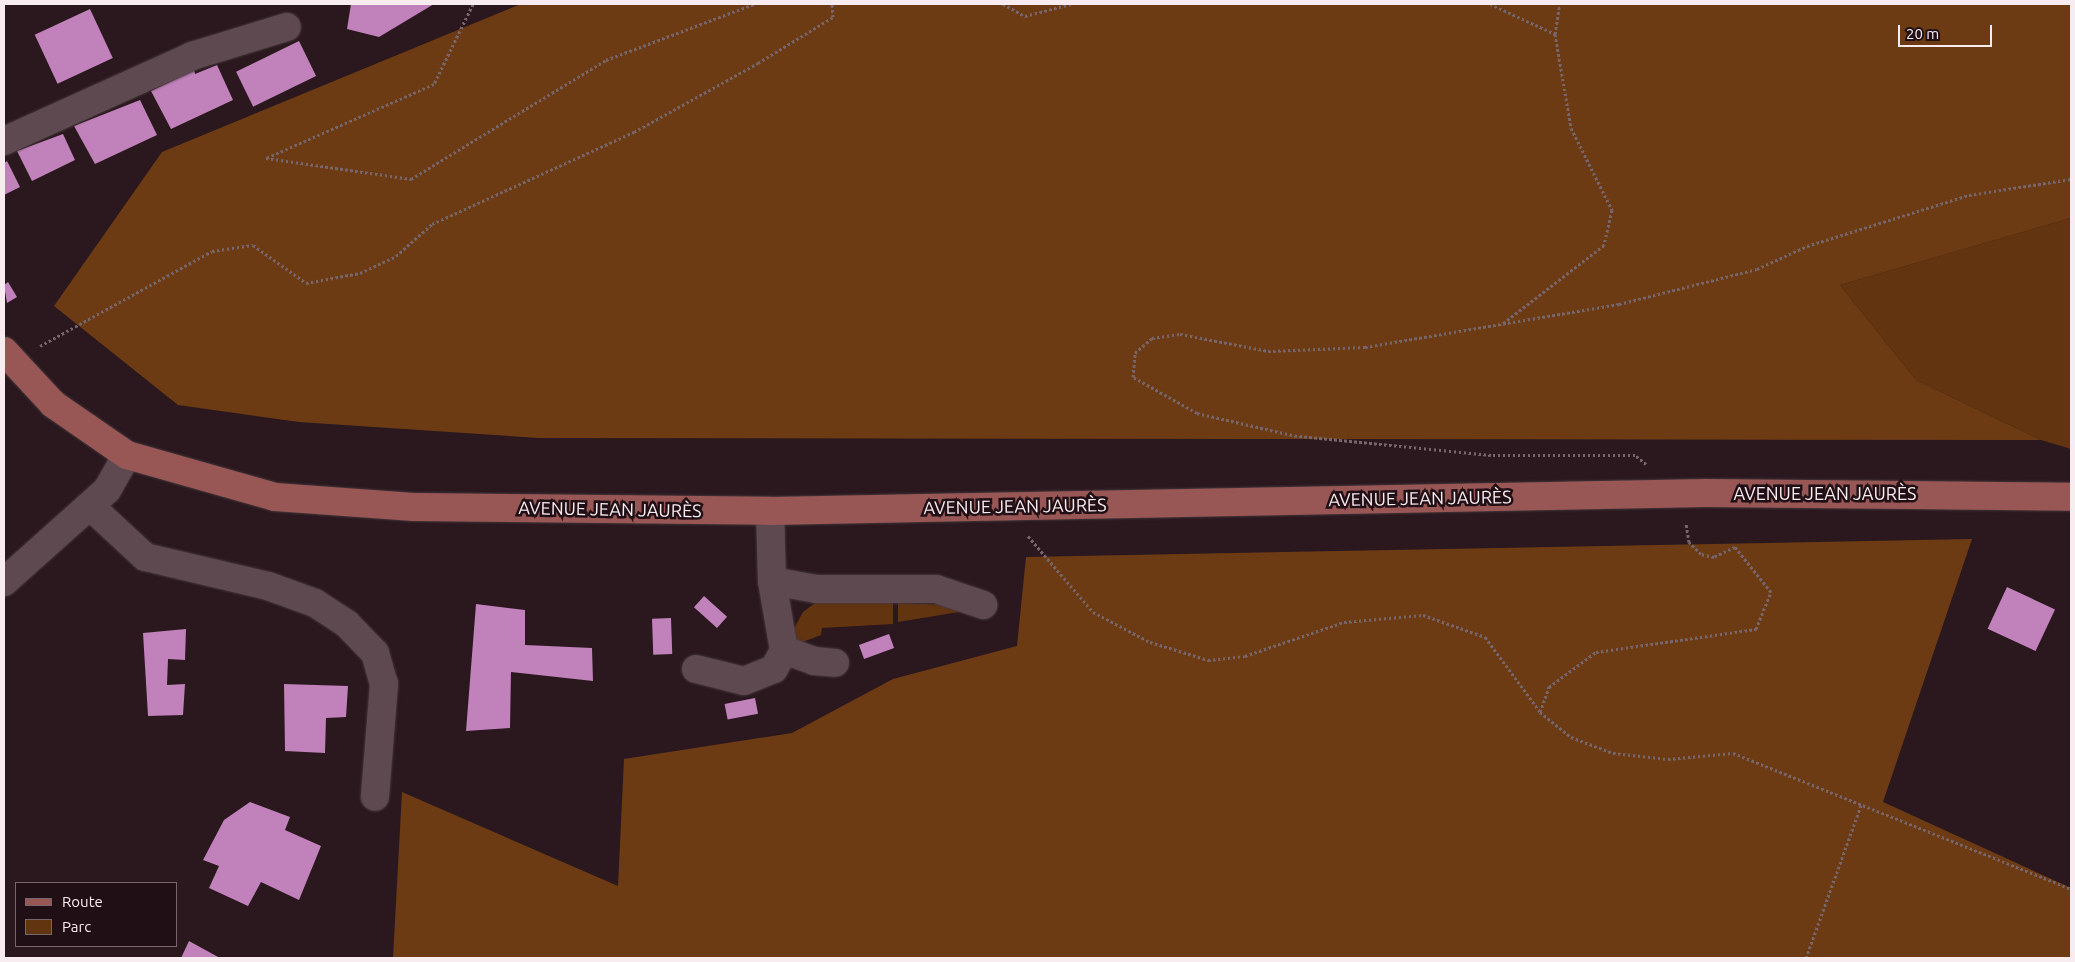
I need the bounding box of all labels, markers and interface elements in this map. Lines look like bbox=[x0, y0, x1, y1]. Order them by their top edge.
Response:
scale bar bbox=[1900, 15, 1994, 47]
text: 20 m bbox=[1906, 25, 1939, 42]
street label: AVENUE JEAN JAURÈS bbox=[1733, 482, 1917, 504]
street label: AVENUE JEAN JAURÈS bbox=[1328, 486, 1512, 510]
street label: AVENUE JEAN JAURÈS bbox=[923, 494, 1107, 518]
street label: AVENUE JEAN JAURÈS bbox=[518, 497, 702, 521]
legend bbox=[15, 882, 178, 947]
text: Route bbox=[62, 893, 103, 910]
text: Parc bbox=[62, 918, 91, 935]

